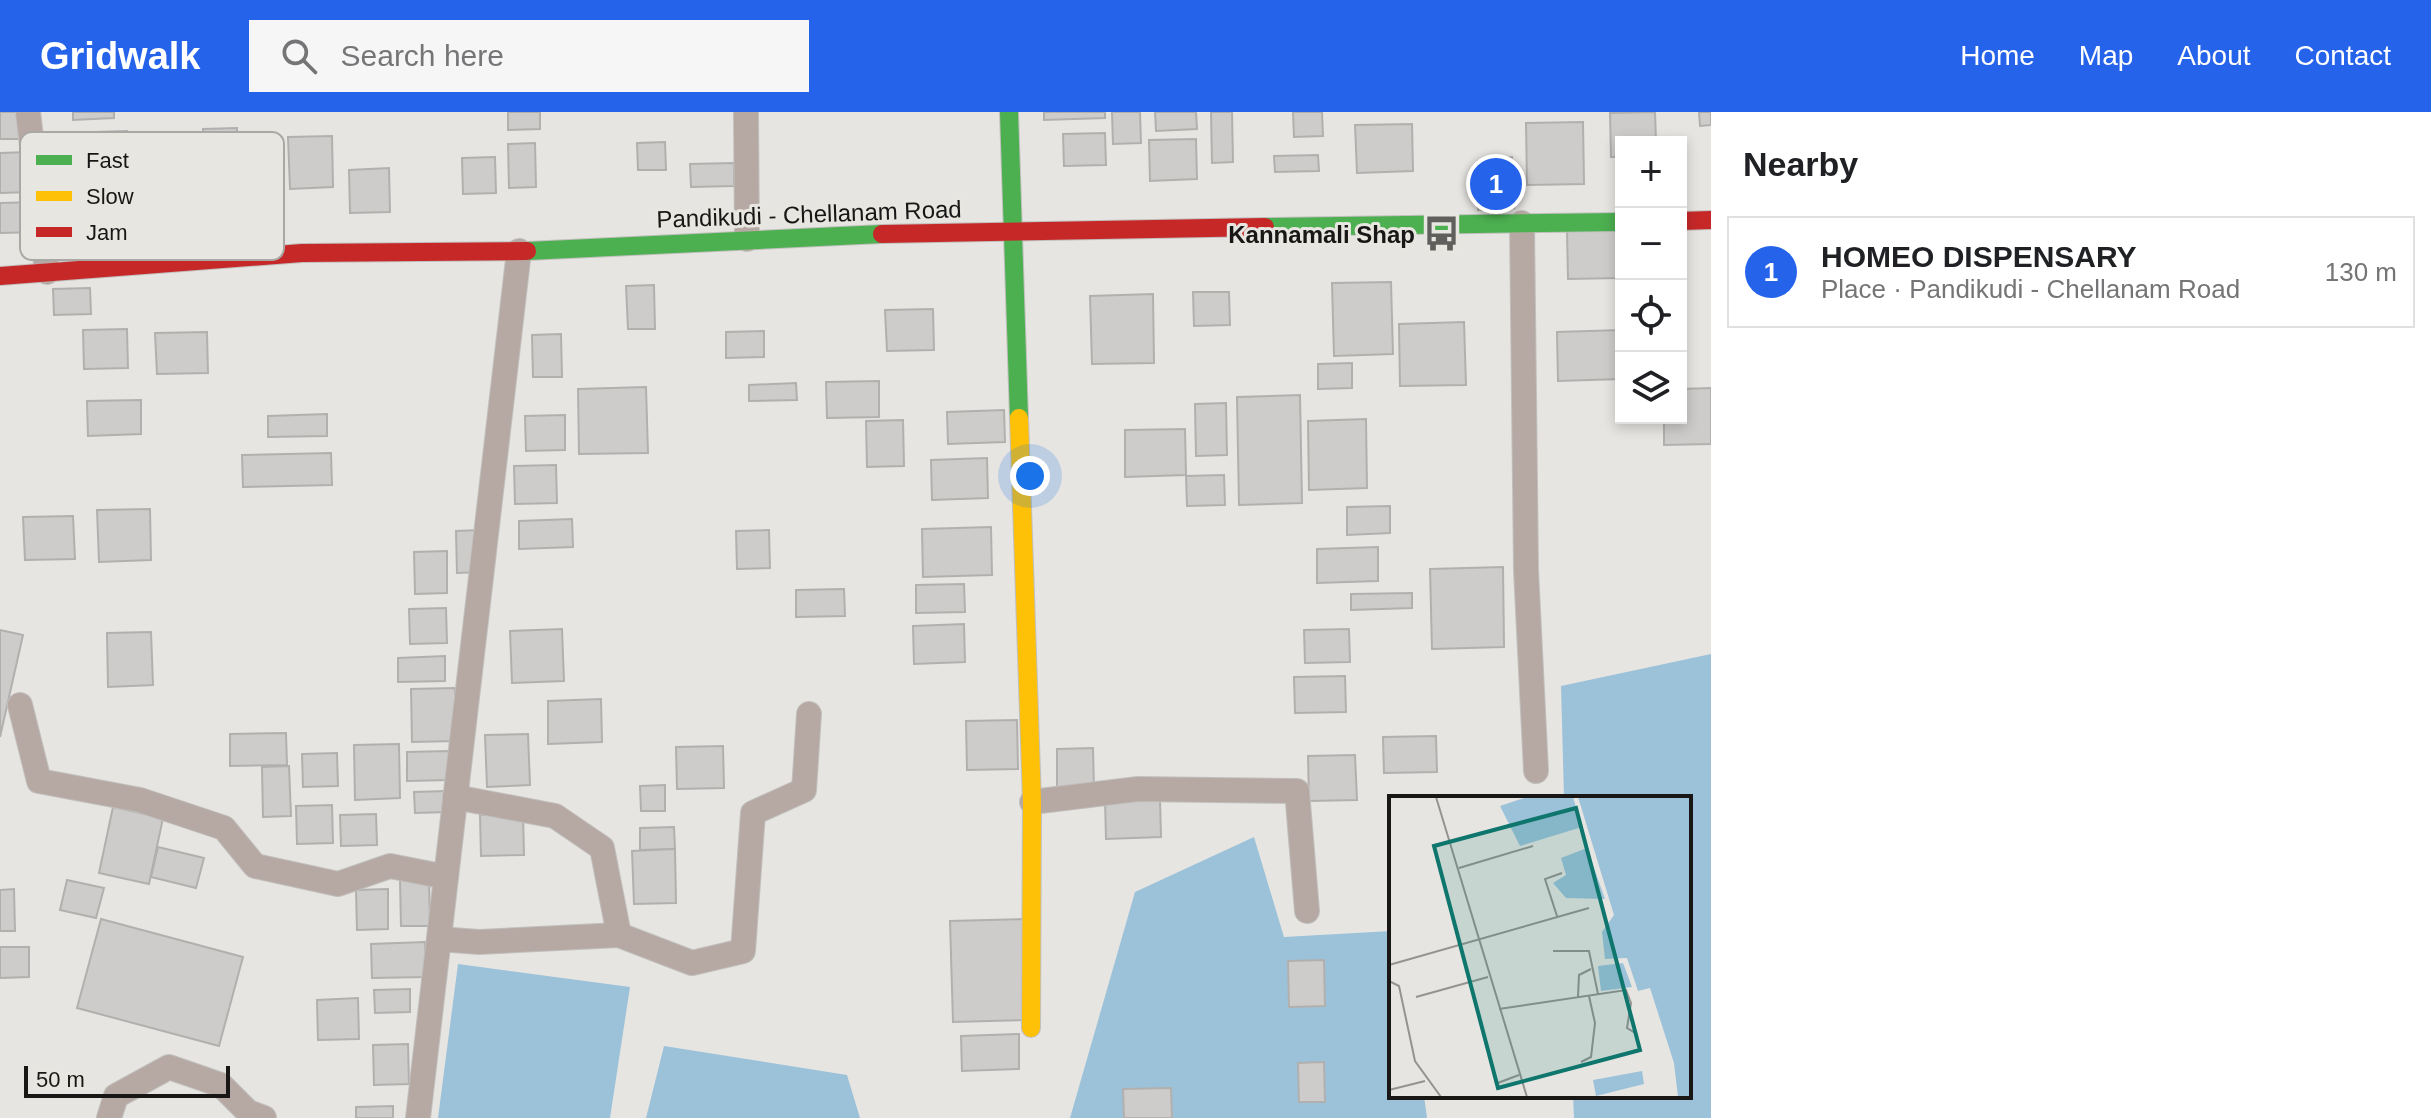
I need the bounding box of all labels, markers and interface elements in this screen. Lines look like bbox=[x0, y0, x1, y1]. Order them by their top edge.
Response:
search box bbox=[249, 20, 809, 92]
icon: search bbox=[277, 34, 321, 78]
text: Gridwalk bbox=[40, 35, 201, 77]
text: Search here bbox=[341, 39, 504, 72]
text: Home bbox=[1960, 40, 2035, 71]
text: Map bbox=[2079, 40, 2133, 71]
text: About bbox=[2177, 40, 2251, 71]
text: Contact bbox=[2295, 40, 2391, 71]
legend bbox=[20, 132, 284, 260]
map controls bbox=[1615, 136, 1687, 424]
button: + bbox=[1615, 136, 1687, 208]
text: Nearby bbox=[1743, 145, 1858, 183]
text: Fast bbox=[86, 148, 129, 173]
pin: 1 bbox=[1470, 154, 1522, 214]
text: Slow bbox=[86, 184, 134, 209]
street label: Pandikudi - Chellanam Road bbox=[656, 195, 962, 233]
button: − bbox=[1615, 208, 1687, 280]
bus stop icon: Kannamali Shap bbox=[1422, 215, 1460, 253]
text: Jam bbox=[86, 220, 128, 245]
place label: Kannamali Shap bbox=[1228, 221, 1415, 248]
text: HOMEO DISPENSARY bbox=[1821, 240, 2137, 273]
text: 1 bbox=[1764, 257, 1778, 287]
text: 130 m bbox=[2325, 257, 2397, 287]
text: Place · Pandikudi - Chellanam Road bbox=[1821, 274, 2240, 304]
button: locate bbox=[1615, 280, 1687, 352]
button: layers bbox=[1615, 352, 1687, 424]
your location bbox=[1010, 456, 1050, 496]
inset map bbox=[1389, 796, 1691, 1098]
scale bar bbox=[24, 1062, 230, 1098]
text: 50 m bbox=[36, 1067, 85, 1092]

